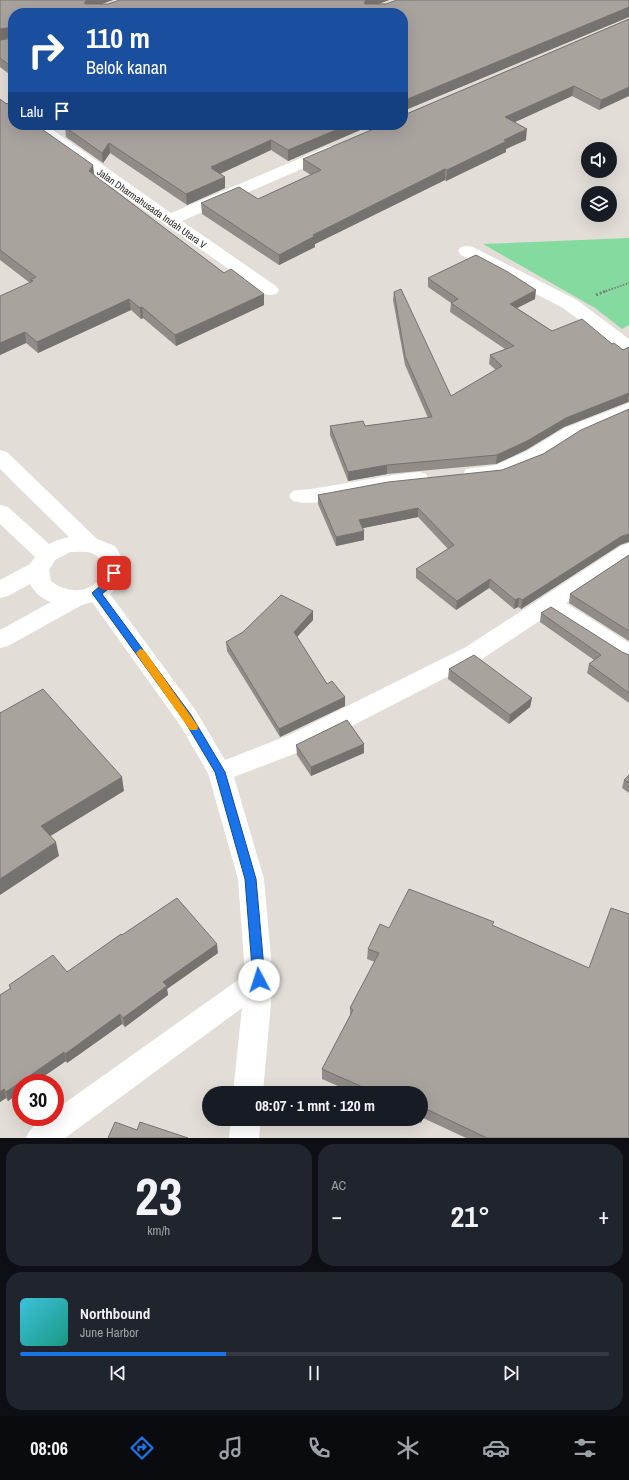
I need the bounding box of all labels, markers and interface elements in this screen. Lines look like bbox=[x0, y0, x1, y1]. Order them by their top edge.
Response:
text: 110 m bbox=[86, 19, 150, 57]
icon: right bbox=[20, 24, 72, 76]
text: Belok kanan bbox=[86, 55, 167, 80]
icon: arrive bbox=[51, 100, 73, 122]
text: Lalu bbox=[20, 101, 43, 122]
map controls bbox=[581, 142, 617, 222]
button: sound bbox=[581, 142, 617, 178]
street label: Jalan Dharmahusada Indah Utara V bbox=[94, 166, 209, 252]
button: layers bbox=[581, 186, 617, 222]
pin bbox=[97, 556, 131, 590]
icon: arrive bbox=[103, 562, 125, 584]
position arrow bbox=[238, 959, 280, 1001]
speed limit sign: 30 bbox=[12, 1074, 64, 1126]
text: 08:07 · 1 mnt · 120 m bbox=[255, 1095, 375, 1116]
text: 23 bbox=[135, 1161, 182, 1231]
text: AC bbox=[332, 1177, 346, 1194]
text: 21° bbox=[451, 1196, 490, 1236]
text: − bbox=[332, 1201, 342, 1231]
text: + bbox=[598, 1201, 609, 1231]
text: km/h bbox=[147, 1222, 170, 1239]
text: Northbound bbox=[80, 1303, 150, 1324]
text: June Harbor bbox=[80, 1324, 139, 1341]
icon: previous bbox=[107, 1362, 129, 1384]
icon: pause bbox=[303, 1362, 325, 1384]
icon: next bbox=[500, 1362, 522, 1384]
icon: directions bbox=[128, 1434, 156, 1462]
icon: music bbox=[217, 1434, 245, 1462]
icon: phone bbox=[305, 1434, 333, 1462]
icon: climate bbox=[394, 1434, 422, 1462]
icon: car bbox=[482, 1434, 510, 1462]
icon: filters bbox=[571, 1434, 599, 1462]
text: 08:06 bbox=[30, 1436, 68, 1461]

